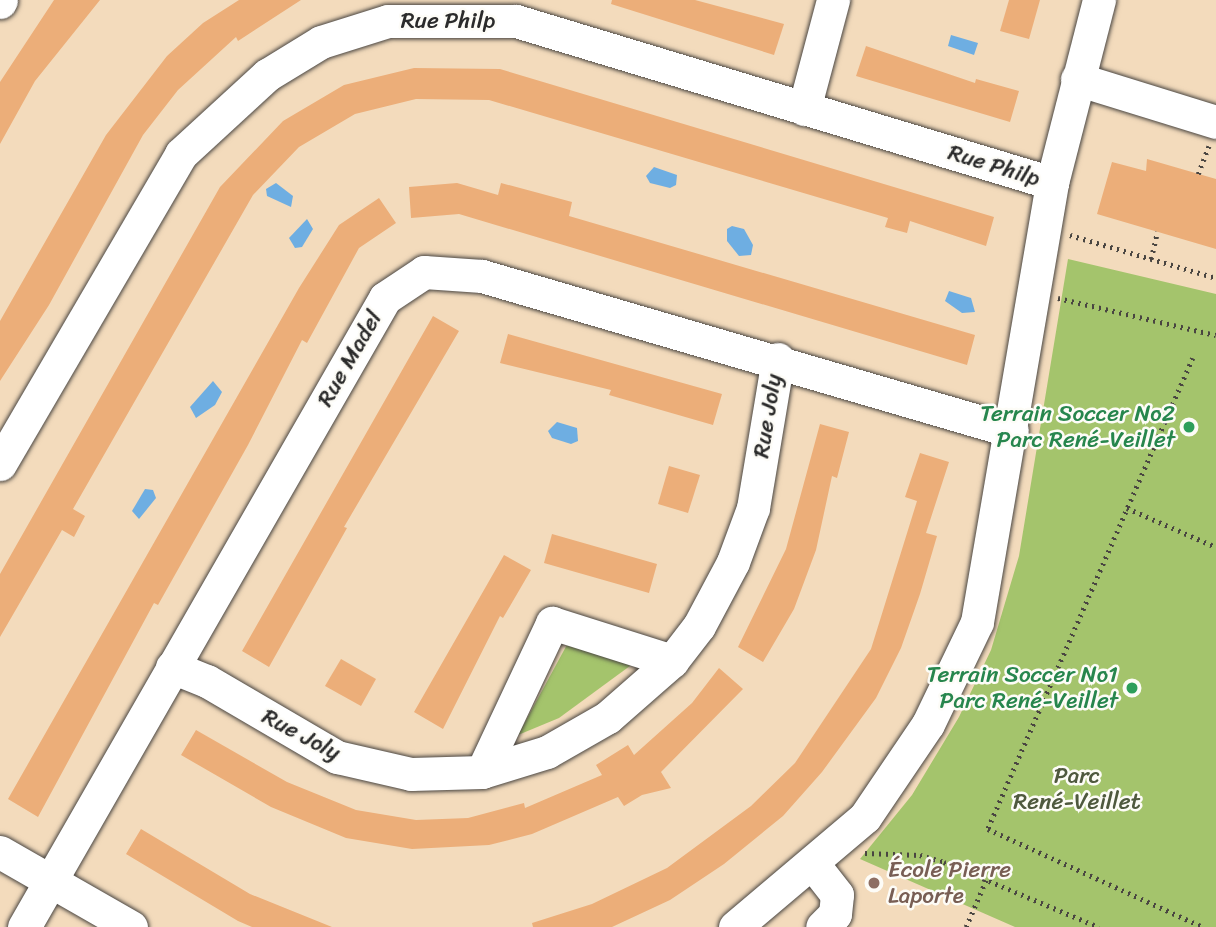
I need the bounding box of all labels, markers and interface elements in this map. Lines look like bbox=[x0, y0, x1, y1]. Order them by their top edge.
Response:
street label: Rue Philp bbox=[400, 7, 496, 35]
street label: Rue Philp bbox=[944, 139, 1044, 193]
street label: Rue Madel bbox=[312, 307, 388, 411]
street label: Rue Joly bbox=[748, 372, 788, 460]
place label: Terrain Soccer No2 Parc René-Veillet bbox=[980, 400, 1175, 454]
marker: Terrain Soccer No2 Parc René-Veillet bbox=[1181, 419, 1197, 435]
place label: Terrain Soccer No1 Parc René-Veillet bbox=[926, 661, 1118, 715]
marker: Terrain Soccer No1 Parc René-Veillet bbox=[1124, 680, 1140, 696]
street label: Rue Joly bbox=[257, 703, 345, 767]
park label: Parc René-Veillet bbox=[1013, 762, 1141, 816]
place label: École Pierre Laporte bbox=[888, 856, 1010, 910]
marker: École Pierre Laporte bbox=[866, 875, 882, 891]

